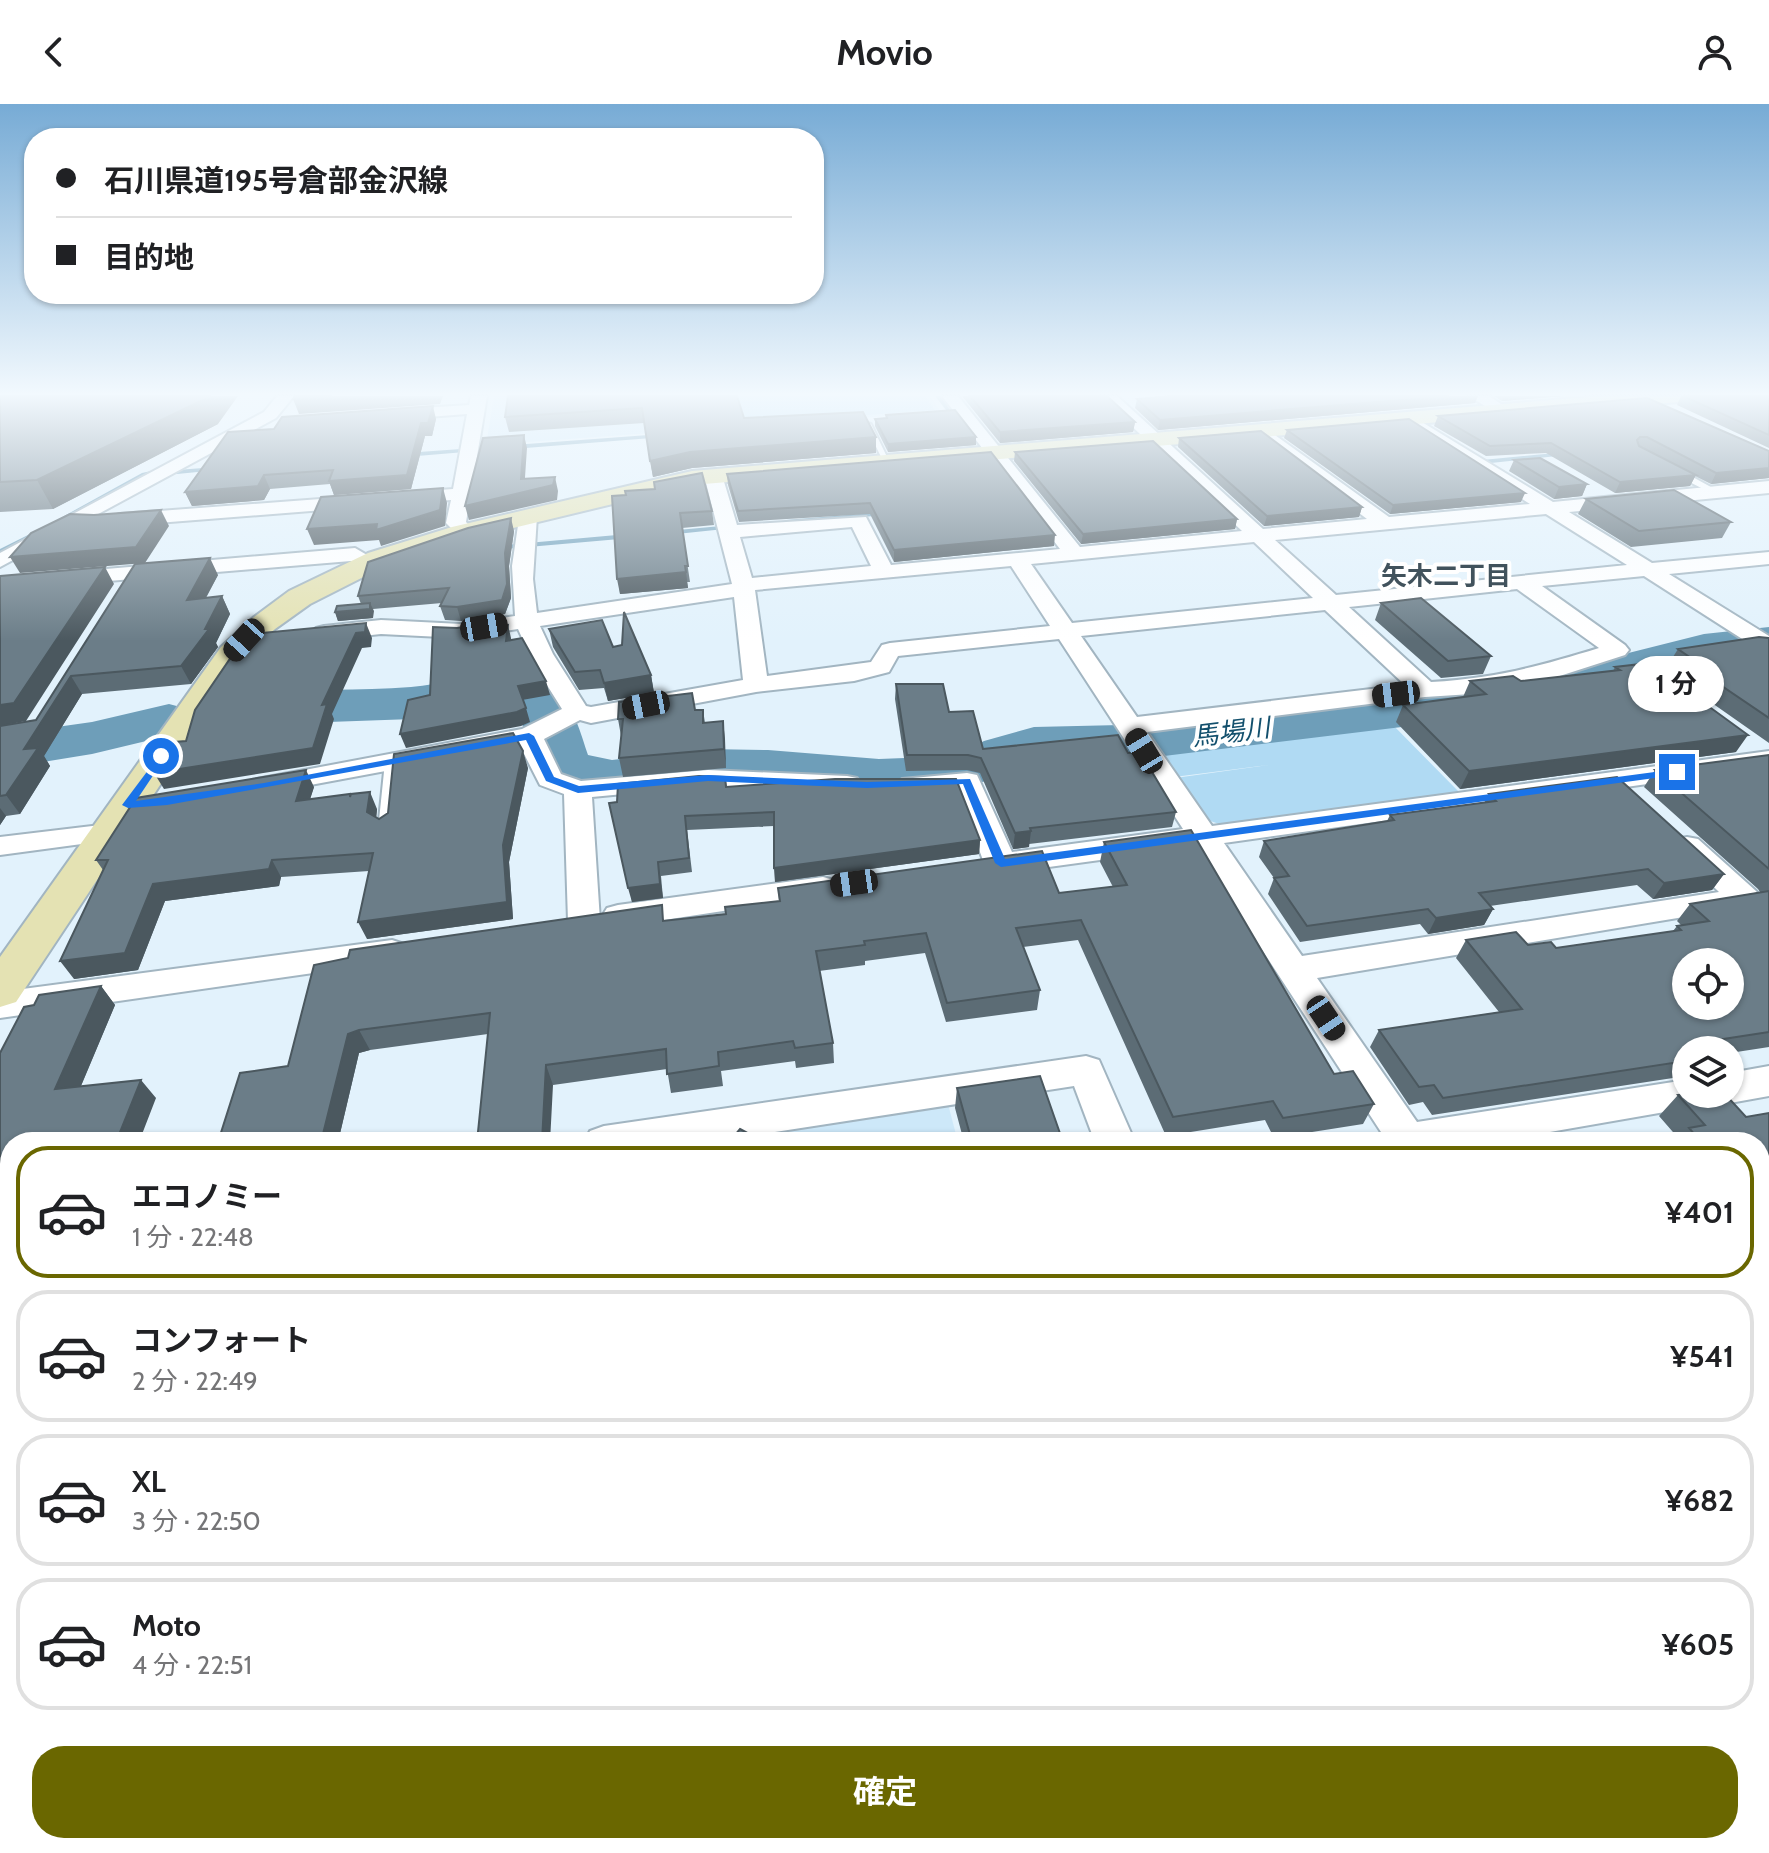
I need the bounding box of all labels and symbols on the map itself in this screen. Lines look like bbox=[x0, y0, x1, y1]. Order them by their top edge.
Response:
district label: 矢木二丁目 bbox=[1381, 560, 1511, 592]
car bbox=[458, 611, 510, 643]
car bbox=[219, 614, 269, 666]
callout: 1 分 bbox=[1629, 656, 1725, 712]
car bbox=[1371, 679, 1421, 709]
car bbox=[620, 689, 672, 721]
water label: 馬場川 bbox=[1190, 711, 1275, 753]
car bbox=[1121, 724, 1167, 778]
route start bbox=[143, 738, 179, 774]
route end bbox=[1659, 754, 1695, 790]
car bbox=[829, 868, 879, 898]
car bbox=[1303, 991, 1349, 1045]

